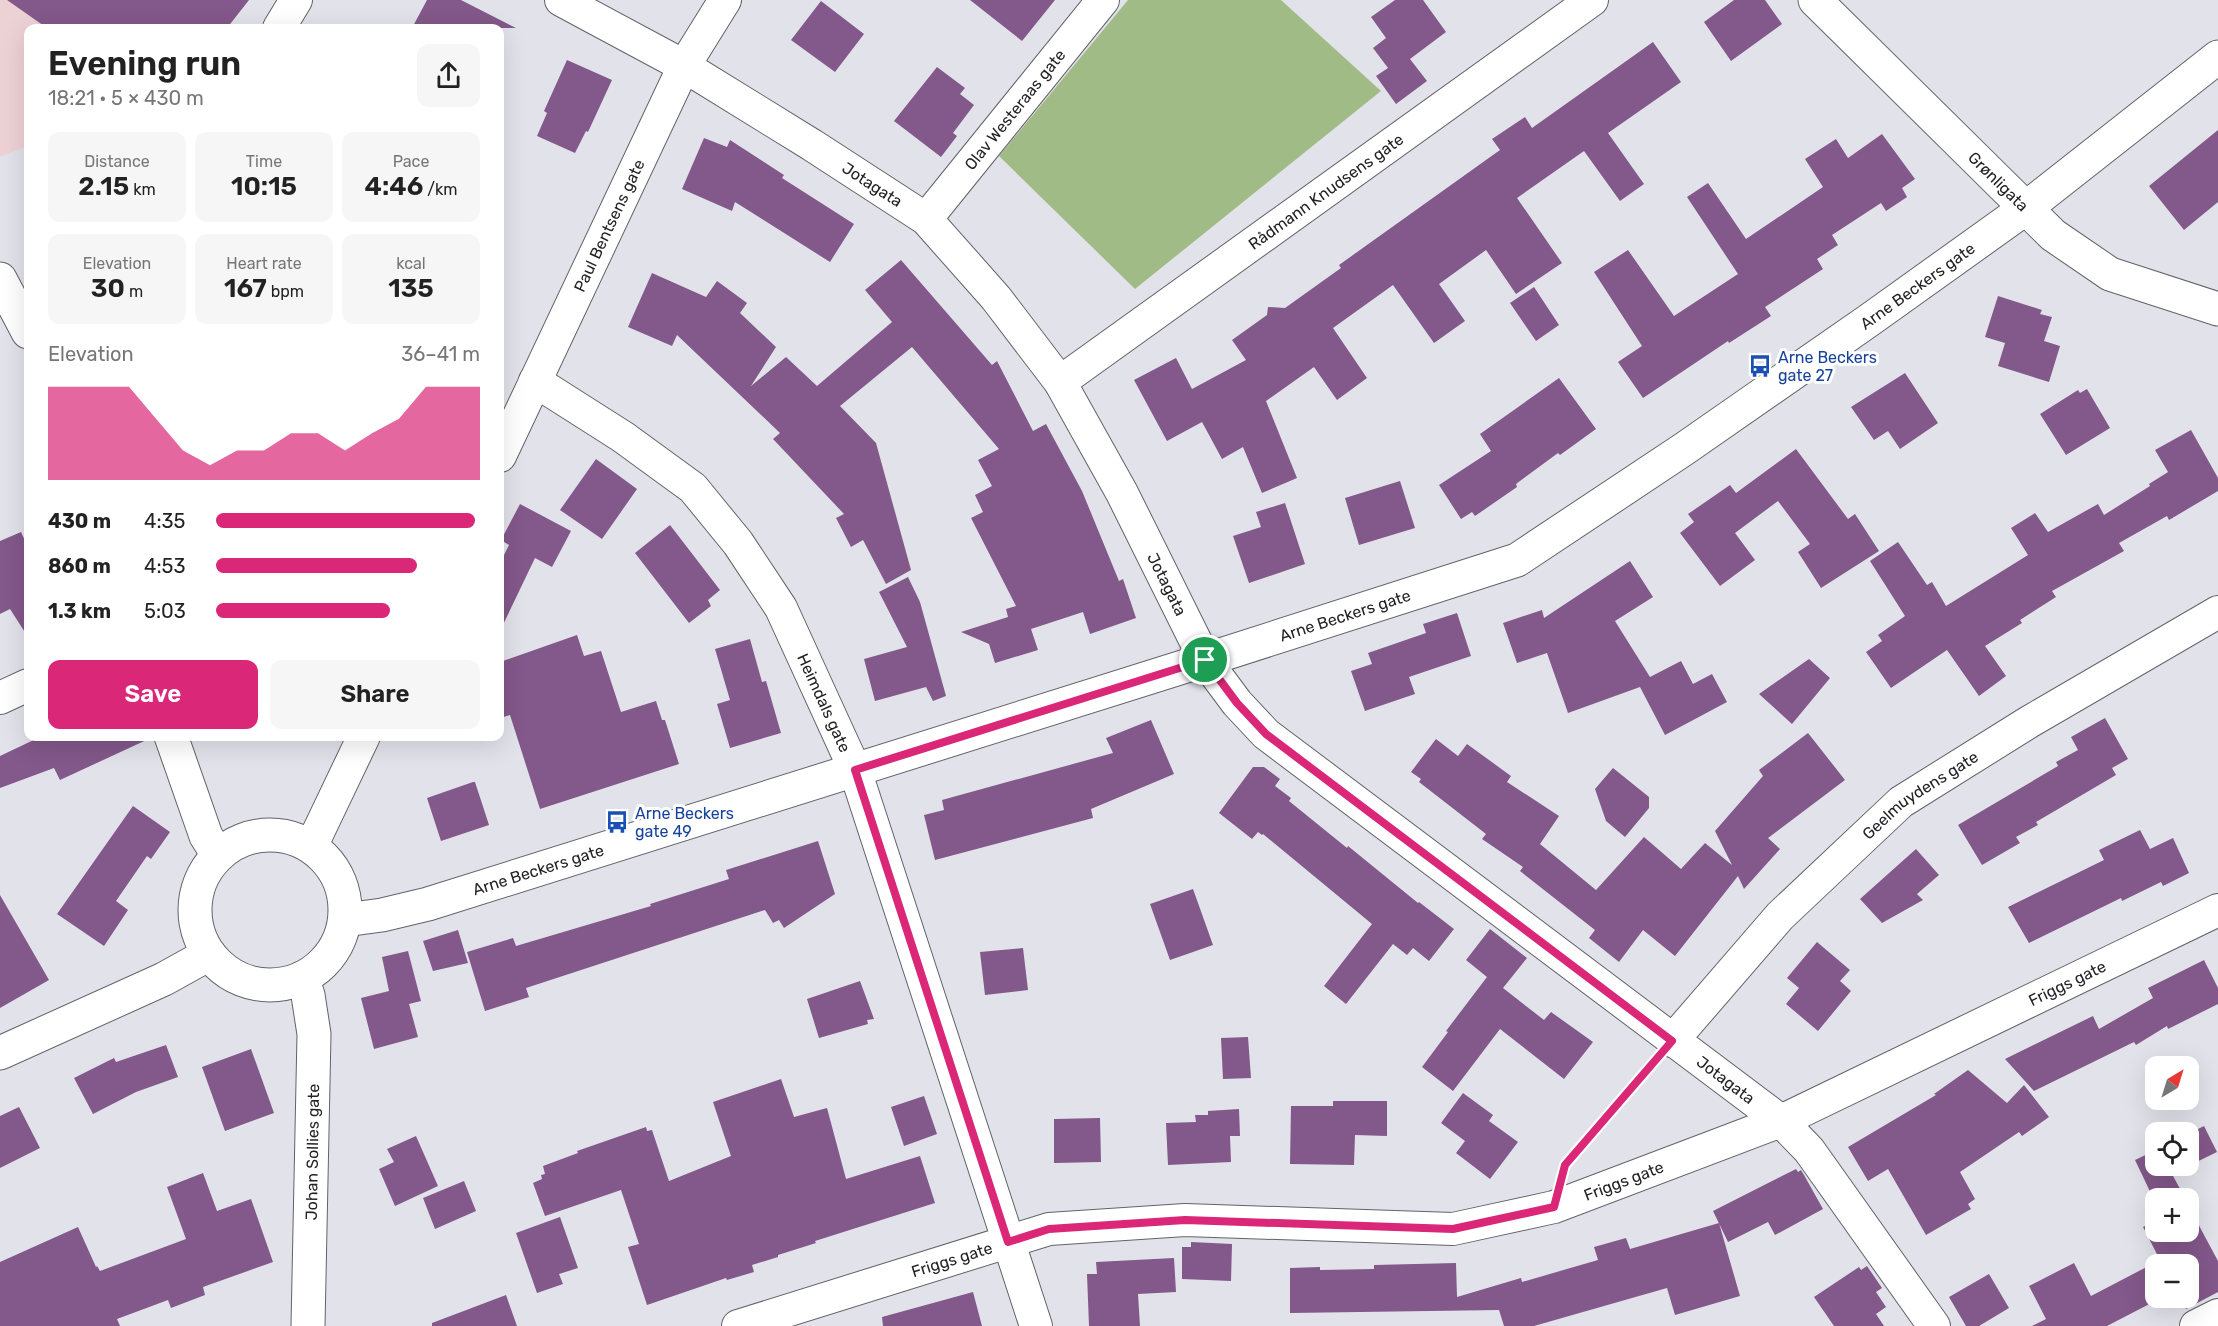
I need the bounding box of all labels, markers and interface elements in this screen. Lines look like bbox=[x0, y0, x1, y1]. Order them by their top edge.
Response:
text: Evening run bbox=[48, 44, 241, 83]
button: share bbox=[417, 44, 480, 107]
street label: Olav Westeraas gate bbox=[961, 45, 1069, 174]
text: 18:21 · 5 × 430 m bbox=[48, 86, 204, 110]
street label: Rådmann Knudsens gate bbox=[1245, 130, 1407, 254]
street label: Grønligata bbox=[1964, 148, 2032, 215]
text: Distance bbox=[84, 152, 150, 171]
text: Time bbox=[246, 152, 282, 171]
text: Pace bbox=[393, 152, 429, 171]
street label: Paul Bentsens gate bbox=[570, 156, 649, 295]
street label: Jotagata bbox=[839, 158, 906, 211]
text: 2.15 bbox=[78, 171, 129, 202]
text: 10:15 bbox=[231, 171, 297, 202]
text: 4:46 bbox=[365, 171, 423, 202]
text: km bbox=[129, 180, 156, 199]
text: /km bbox=[423, 180, 457, 199]
street label: Arne Beckers gate bbox=[1857, 239, 1979, 334]
text: Elevation bbox=[83, 254, 151, 273]
text: Heart rate bbox=[226, 254, 302, 273]
text: kcal bbox=[396, 254, 426, 273]
text: 30 bbox=[91, 273, 125, 304]
text: 167 bbox=[224, 273, 267, 304]
text: 135 bbox=[388, 273, 434, 304]
text: m bbox=[125, 282, 143, 301]
text: bpm bbox=[267, 282, 304, 301]
text: Elevation bbox=[48, 342, 134, 366]
text: 36–41 m bbox=[401, 342, 480, 366]
place label: Arne Beckers gate 27 bbox=[1778, 348, 1877, 385]
bus stop icon: Arne Beckers gate 27 bbox=[1747, 353, 1773, 379]
text: 430 m bbox=[48, 509, 111, 533]
text: 4:35 bbox=[144, 509, 185, 533]
street label: Jotagata bbox=[1143, 550, 1190, 619]
text: 860 m bbox=[48, 554, 111, 578]
text: 4:53 bbox=[144, 554, 185, 578]
street label: Arne Beckers gate bbox=[1277, 586, 1413, 646]
text: 1.3 km bbox=[48, 599, 111, 623]
text: 5:03 bbox=[144, 599, 186, 623]
pin bbox=[1179, 634, 1230, 685]
icon: arrive bbox=[1188, 643, 1221, 676]
street label: Heimdals gate bbox=[793, 651, 855, 755]
button: Save bbox=[48, 660, 258, 729]
button: Share bbox=[270, 660, 480, 729]
street label: Geelmuydens gate bbox=[1858, 747, 1982, 844]
place label: Arne Beckers gate 49 bbox=[635, 804, 734, 841]
bus stop icon: Arne Beckers gate 49 bbox=[604, 809, 630, 835]
street label: Arne Beckers gate bbox=[470, 840, 606, 899]
street label: Friggs gate bbox=[2025, 957, 2109, 1010]
street label: Jotagata bbox=[1693, 1052, 1758, 1108]
north arrow bbox=[2145, 1056, 2199, 1110]
map controls bbox=[2145, 1056, 2199, 1308]
street label: Johan Sollies gate bbox=[302, 1083, 323, 1221]
button: locate bbox=[2145, 1122, 2199, 1176]
street label: Friggs gate bbox=[1581, 1157, 1666, 1205]
button: + bbox=[2145, 1188, 2199, 1242]
street label: Friggs gate bbox=[909, 1238, 995, 1281]
button: − bbox=[2145, 1254, 2199, 1308]

